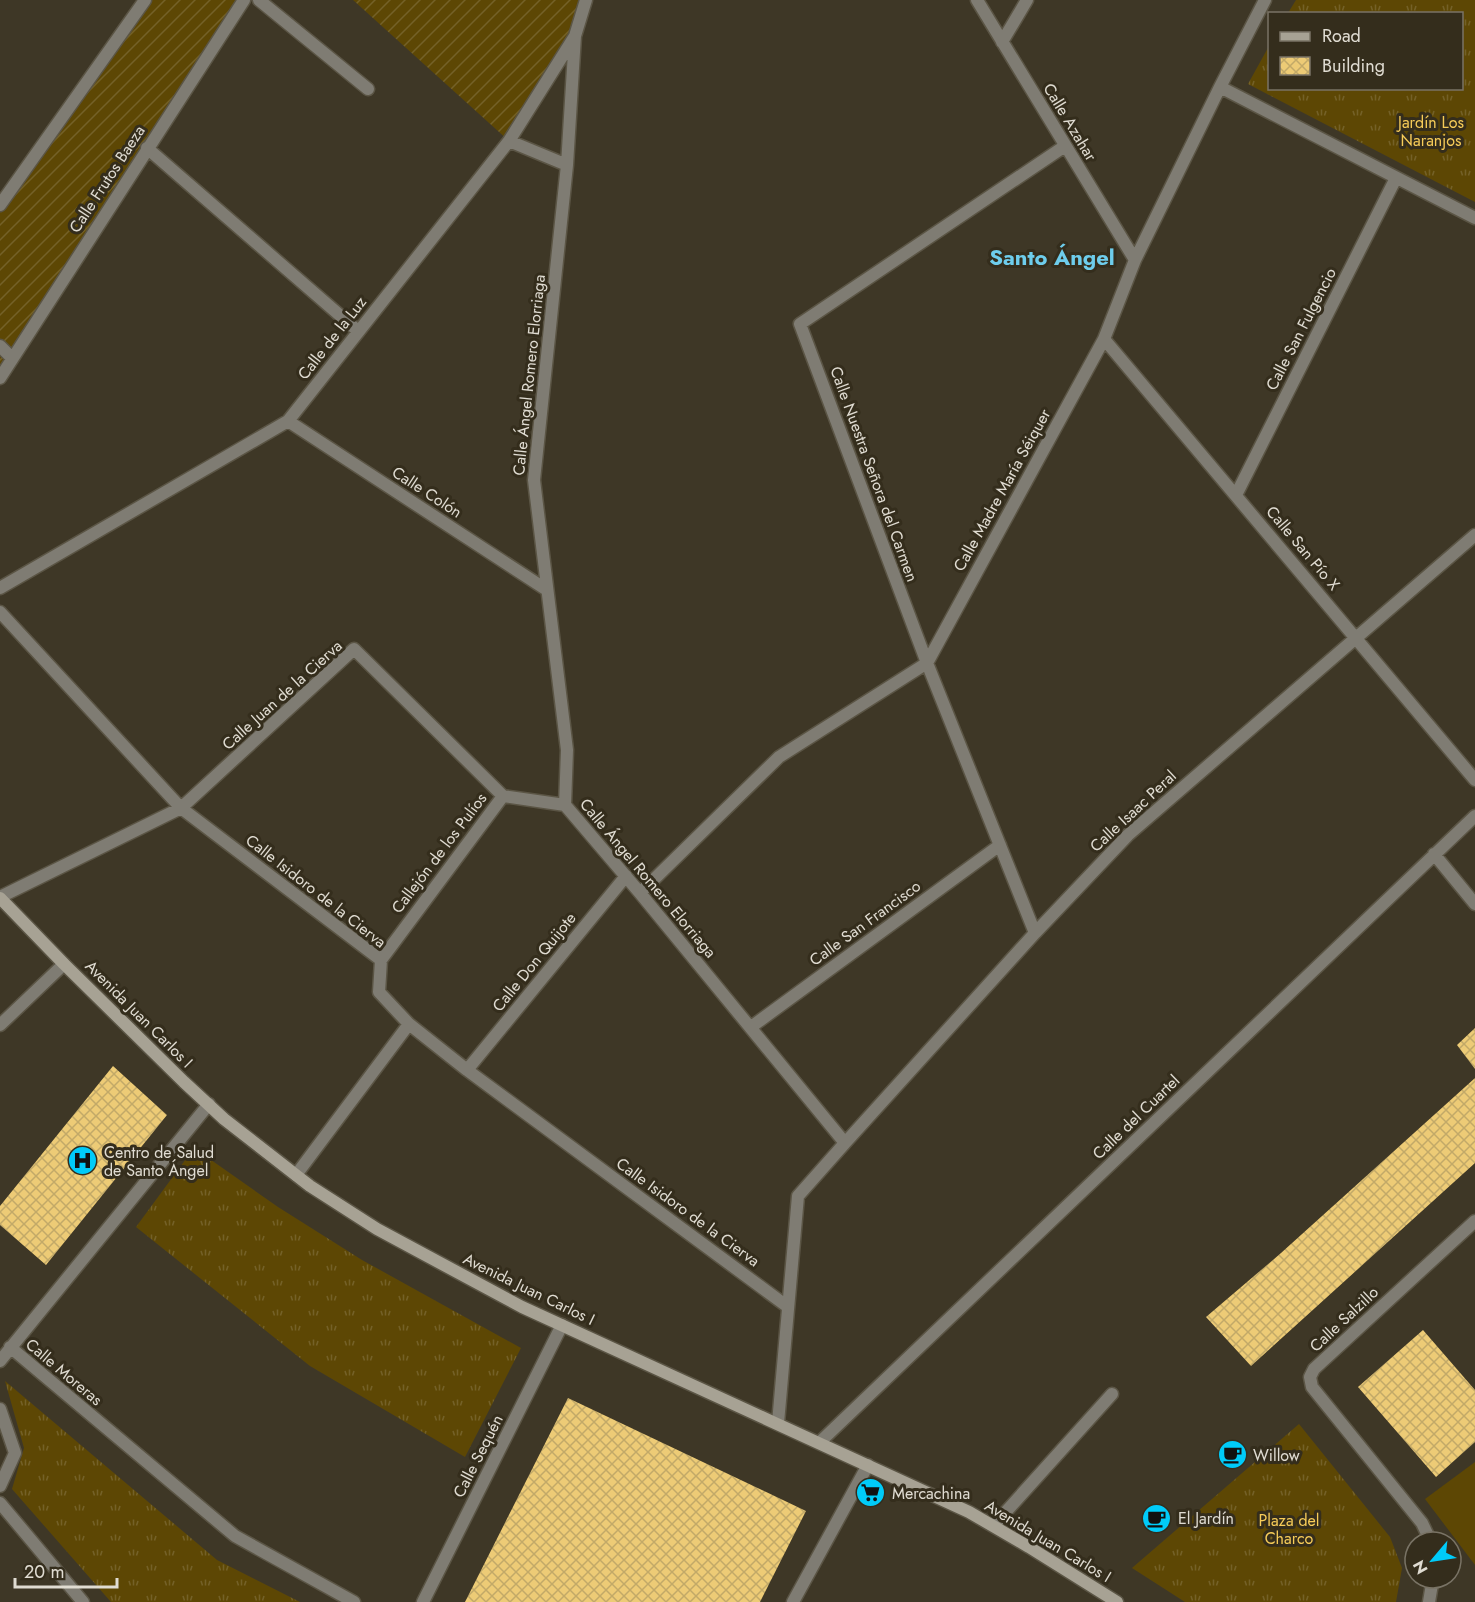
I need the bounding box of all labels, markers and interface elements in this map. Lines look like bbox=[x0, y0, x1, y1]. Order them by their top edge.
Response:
legend bbox=[1268, 12, 1463, 90]
text: Road bbox=[1322, 23, 1361, 49]
text: Building bbox=[1322, 53, 1385, 79]
street label: Calle Azahar bbox=[1038, 79, 1103, 166]
park label: Jardín Los Naranjos bbox=[1396, 111, 1464, 152]
street label: Calle Frutos Baeza bbox=[64, 121, 150, 237]
district label: Santo Ángel bbox=[989, 241, 1115, 273]
street label: Calle San Fulgencio bbox=[1260, 264, 1342, 394]
street label: Calle Ángel Romero Elorriaga bbox=[507, 273, 551, 477]
street label: Calle de la Luz bbox=[292, 291, 372, 384]
street label: Calle Nuestra Señora del Carmen bbox=[824, 363, 924, 585]
street label: Calle Madre María Séiquer bbox=[948, 404, 1057, 575]
street label: Calle Colón bbox=[387, 461, 467, 523]
street label: Calle San Pío X bbox=[1261, 501, 1345, 595]
street label: Calle Juan de la Cierva bbox=[217, 635, 347, 755]
street label: Calle Isaac Peral bbox=[1085, 765, 1181, 857]
street label: Callejón de los Pulíos bbox=[386, 788, 492, 918]
street label: Calle Ángel Romero Elorriaga bbox=[574, 793, 722, 963]
street label: Calle Isidoro de la Cierva bbox=[241, 829, 391, 953]
street label: Calle San Francisco bbox=[805, 875, 926, 971]
street label: Calle Don Quijote bbox=[487, 907, 581, 1017]
street label: Avenida Juan Carlos I bbox=[80, 955, 198, 1073]
street label: Calle del Cuartel bbox=[1087, 1069, 1185, 1165]
place label: Centro de Salud de Santo Ángel bbox=[104, 1141, 214, 1182]
hospital icon: Centro de Salud de Santo Ángel bbox=[67, 1145, 99, 1177]
street label: Calle Isidoro de la Cierva bbox=[611, 1152, 765, 1272]
street label: Avenida Juan Carlos I bbox=[459, 1247, 599, 1331]
street label: Calle Salzillo bbox=[1304, 1281, 1384, 1357]
street label: Calle Moreras bbox=[21, 1333, 107, 1411]
street label: Calle Sequén bbox=[447, 1411, 509, 1501]
cafe icon: Willow bbox=[1216, 1439, 1248, 1471]
place label: Willow bbox=[1253, 1444, 1300, 1467]
supermarket icon: Mercachina bbox=[855, 1477, 887, 1509]
place label: Mercachina bbox=[892, 1482, 970, 1505]
street label: Avenida Juan Carlos I bbox=[980, 1494, 1116, 1588]
cafe icon: El Jardín bbox=[1141, 1502, 1173, 1534]
place label: El Jardín bbox=[1178, 1507, 1234, 1530]
park label: Plaza del Charco bbox=[1258, 1509, 1320, 1550]
north arrow bbox=[1403, 1530, 1463, 1590]
scale bar bbox=[15, 1551, 117, 1589]
text: N bbox=[1407, 1556, 1433, 1578]
text: 20 m bbox=[24, 1559, 64, 1585]

